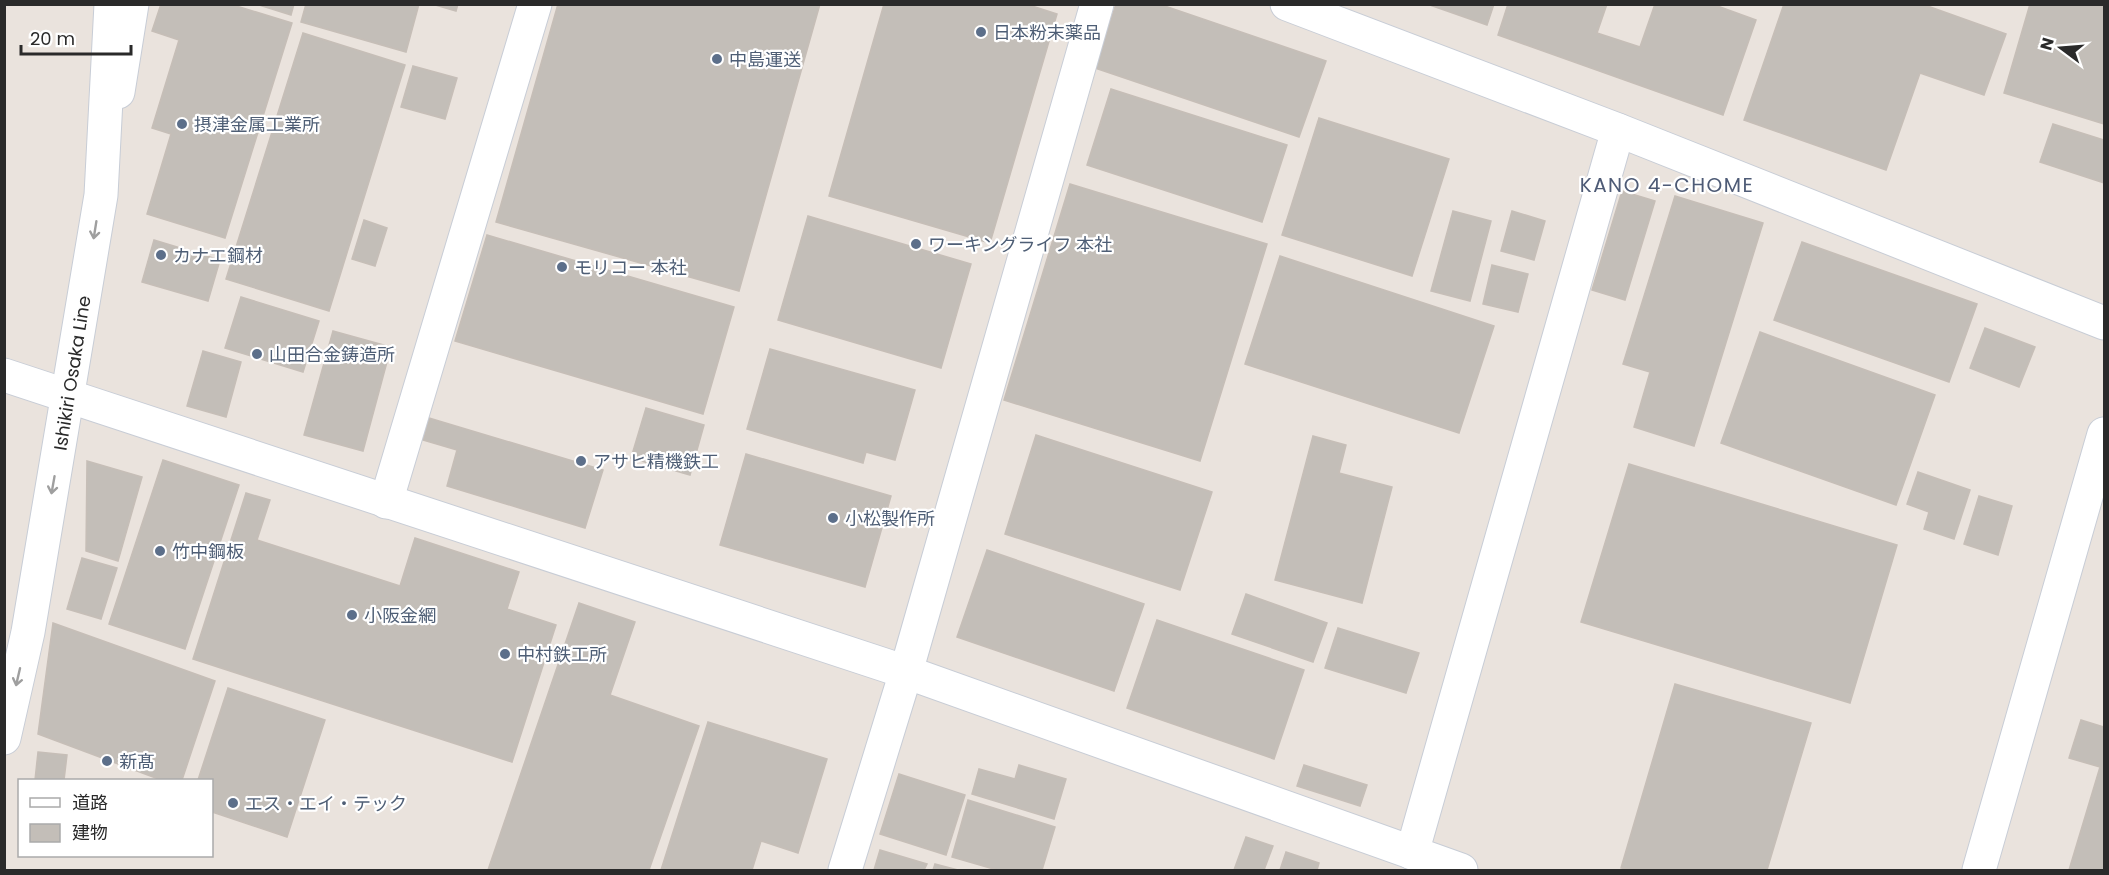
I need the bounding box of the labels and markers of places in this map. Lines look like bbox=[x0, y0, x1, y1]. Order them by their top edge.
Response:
place label: 日本粉末薬品 bbox=[993, 20, 1101, 45]
marker: 日本粉末薬品 bbox=[974, 25, 988, 39]
place label: 中島運送 bbox=[729, 47, 801, 72]
marker: 中島運送 bbox=[710, 52, 724, 66]
place label: 摂津金属工業所 bbox=[194, 112, 320, 137]
marker: 摂津金属工業所 bbox=[175, 117, 189, 131]
place label: ワーキングライフ 本社 bbox=[928, 232, 1112, 257]
marker: ワーキングライフ 本社 bbox=[909, 237, 923, 251]
place label: カナエ鋼材 bbox=[173, 243, 263, 268]
marker: カナエ鋼材 bbox=[154, 248, 168, 262]
place label: モリコー 本社 bbox=[574, 255, 687, 280]
marker: モリコー 本社 bbox=[555, 260, 569, 274]
place label: 山田合金鋳造所 bbox=[269, 342, 395, 367]
marker: 山田合金鋳造所 bbox=[250, 347, 264, 361]
place label: アサヒ精機鉄工 bbox=[593, 449, 719, 474]
marker: アサヒ精機鉄工 bbox=[574, 454, 588, 468]
place label: 小松製作所 bbox=[845, 506, 935, 531]
marker: 小松製作所 bbox=[826, 511, 840, 525]
place label: 竹中鋼板 bbox=[172, 539, 244, 564]
marker: 竹中鋼板 bbox=[153, 544, 167, 558]
place label: 小阪金網 bbox=[364, 603, 436, 628]
marker: 小阪金網 bbox=[345, 608, 359, 622]
place label: 中村鉄工所 bbox=[517, 642, 607, 667]
marker: 中村鉄工所 bbox=[498, 647, 512, 661]
place label: 新髙 bbox=[119, 749, 155, 774]
marker: 新髙 bbox=[100, 754, 114, 768]
place label: エス・エイ・テック bbox=[245, 791, 407, 816]
marker: エス・エイ・テック bbox=[226, 796, 240, 810]

